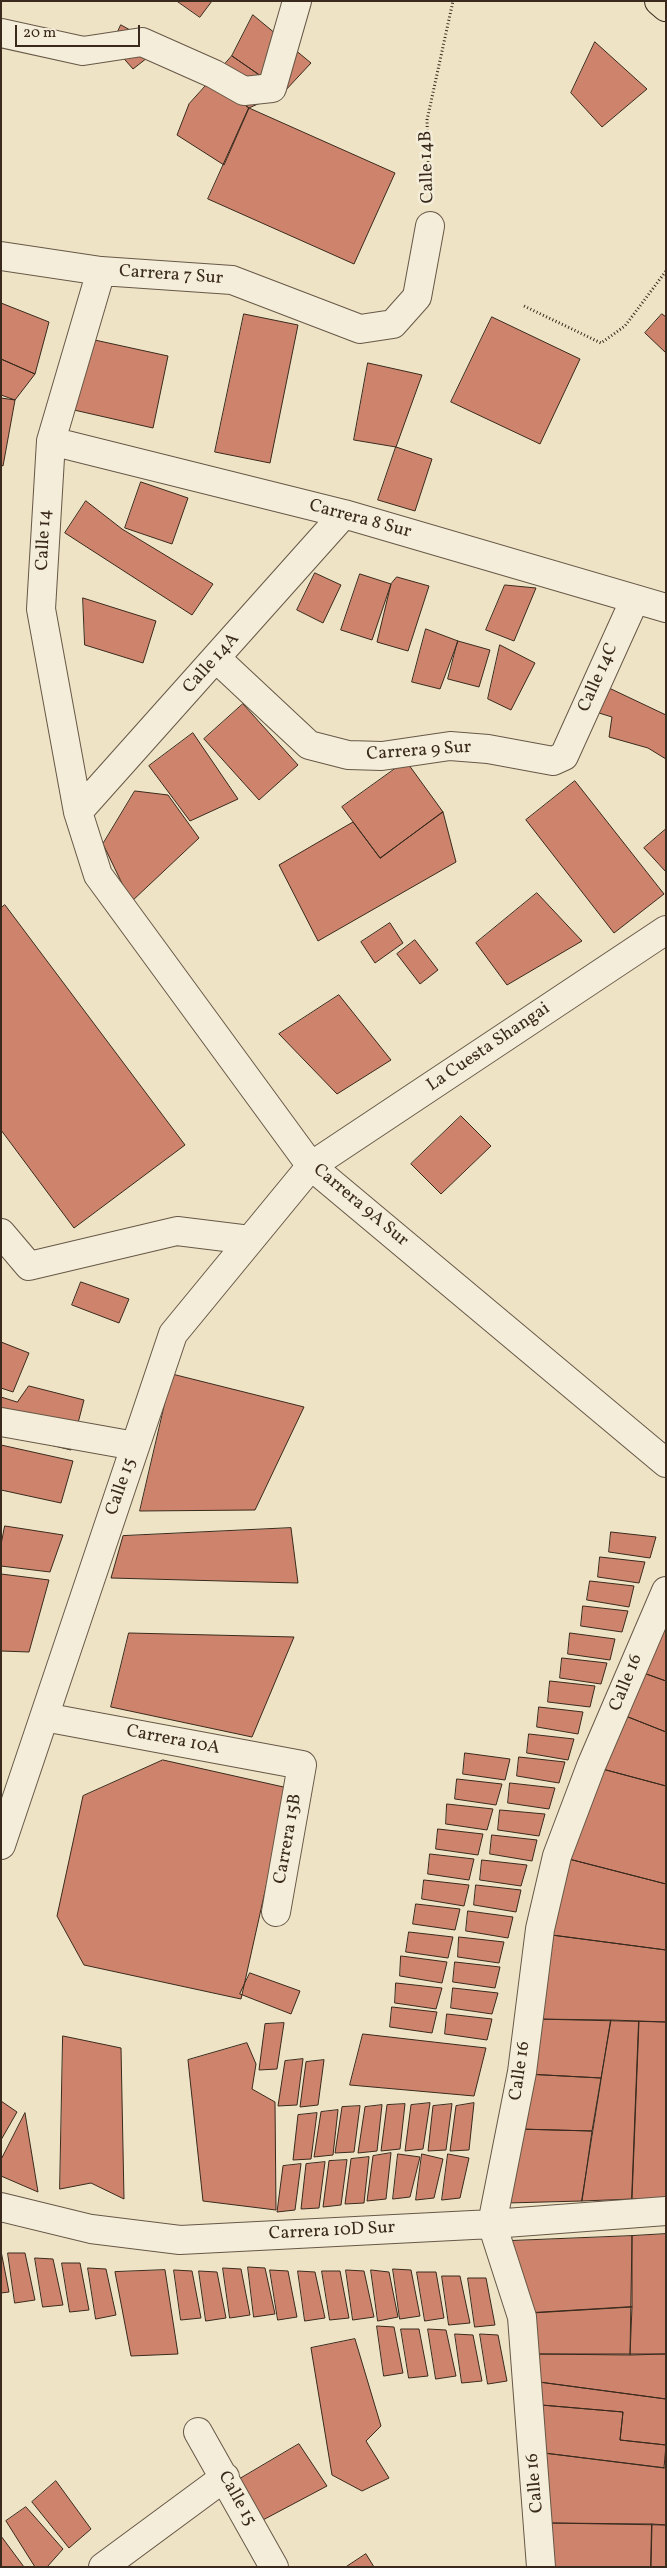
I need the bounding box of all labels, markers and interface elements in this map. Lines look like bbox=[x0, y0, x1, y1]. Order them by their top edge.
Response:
scale bar bbox=[18, 15, 142, 47]
text: 20 m bbox=[23, 23, 56, 44]
street label: Calle 14B bbox=[416, 130, 440, 204]
street label: Carrera 7 Sur bbox=[118, 262, 224, 290]
street label: Carrera 8 Sur bbox=[307, 496, 413, 544]
street label: Calle 14 bbox=[33, 509, 57, 571]
street label: Calle 14A bbox=[179, 629, 245, 699]
street label: Calle 14C bbox=[574, 640, 624, 716]
street label: Carrera 9 Sur bbox=[366, 738, 472, 766]
street label: La Cuesta Shangai bbox=[423, 999, 555, 1097]
street label: Carrera 9A Sur bbox=[308, 1160, 412, 1252]
street label: Calle 15 bbox=[102, 1455, 142, 1519]
street label: Calle 16 bbox=[606, 1651, 648, 1715]
street label: Carrera 10A bbox=[124, 1721, 222, 1761]
street label: Carrera 15B bbox=[270, 1792, 308, 1886]
street label: Calle 16 bbox=[506, 2040, 536, 2102]
street label: Carrera 10D Sur bbox=[268, 2218, 396, 2246]
street label: Calle 16 bbox=[523, 2452, 549, 2514]
street label: Calle 15 bbox=[212, 2468, 260, 2530]

